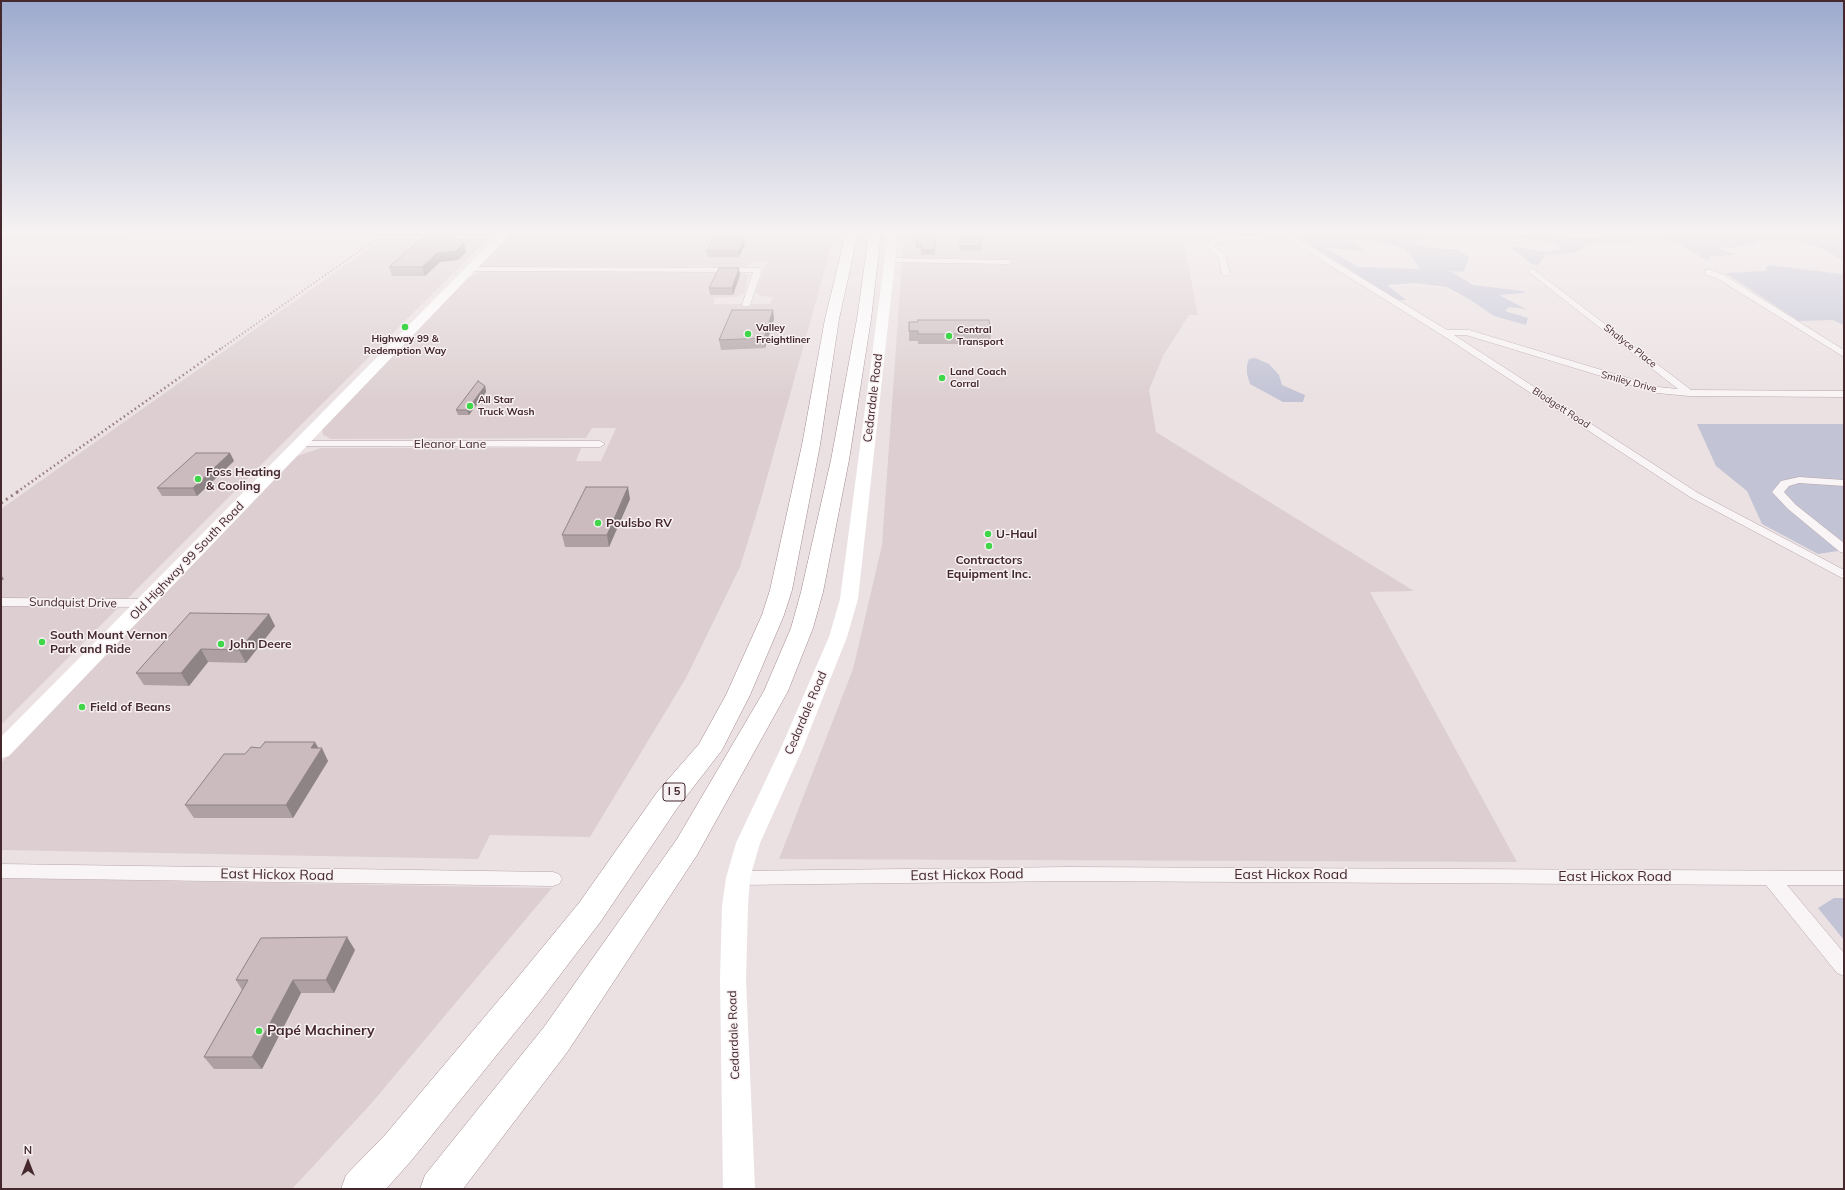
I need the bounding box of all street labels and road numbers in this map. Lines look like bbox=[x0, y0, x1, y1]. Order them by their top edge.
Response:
street label: Shalyce Place bbox=[1601, 322, 1659, 370]
street label: Cedardale Road bbox=[860, 353, 886, 443]
street label: Smiley Drive bbox=[1600, 369, 1658, 395]
street label: Blodgett Road bbox=[1530, 385, 1592, 431]
street label: Eleanor Lane bbox=[414, 437, 486, 451]
street label: Old Highway 99 South Road bbox=[127, 499, 247, 623]
street label: Sundquist Drive bbox=[29, 595, 117, 611]
street label: Cedardale Road bbox=[782, 669, 830, 757]
road number: I 5 bbox=[663, 783, 685, 801]
street label: East Hickox Road bbox=[220, 866, 334, 884]
street label: East Hickox Road bbox=[910, 866, 1024, 884]
street label: East Hickox Road bbox=[1234, 867, 1348, 883]
street label: East Hickox Road bbox=[1558, 869, 1672, 885]
street label: Cedardale Road bbox=[725, 990, 743, 1080]

